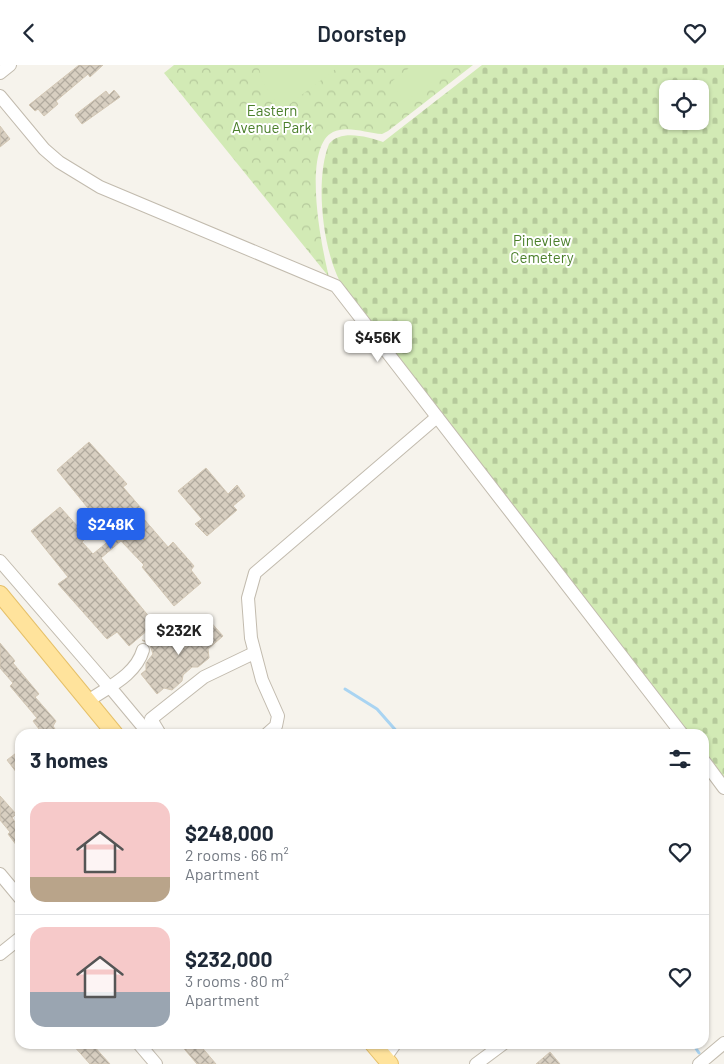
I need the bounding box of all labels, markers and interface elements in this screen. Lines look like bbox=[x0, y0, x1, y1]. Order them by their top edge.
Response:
icon: back bbox=[15, 19, 43, 47]
icon: heart bbox=[681, 19, 709, 47]
text: Doorstep bbox=[317, 20, 407, 46]
map controls bbox=[659, 80, 709, 130]
button: locate bbox=[659, 80, 709, 130]
park label: Eastern Avenue Park bbox=[232, 101, 313, 136]
park label: Pineview Cemetery bbox=[510, 231, 574, 266]
pin: $456K bbox=[343, 321, 413, 363]
text: $456K bbox=[355, 327, 401, 346]
pin: $248K bbox=[76, 507, 146, 550]
text: $248K bbox=[88, 514, 134, 533]
pin: $232K bbox=[144, 613, 214, 656]
text: $232K bbox=[156, 620, 202, 639]
icon: filters bbox=[666, 745, 694, 773]
text: 3 homes bbox=[30, 747, 108, 772]
text: $248,000 bbox=[185, 820, 274, 845]
icon: home bbox=[70, 822, 130, 882]
icon: heart bbox=[666, 838, 694, 866]
text: 2 rooms · 66 m² bbox=[185, 845, 289, 864]
text: Apartment bbox=[185, 864, 260, 883]
text: $232,000 bbox=[185, 946, 273, 971]
icon: home bbox=[70, 947, 130, 1007]
icon: heart bbox=[666, 963, 694, 991]
text: 3 rooms · 80 m² bbox=[185, 971, 289, 990]
text: Apartment bbox=[185, 990, 260, 1009]

